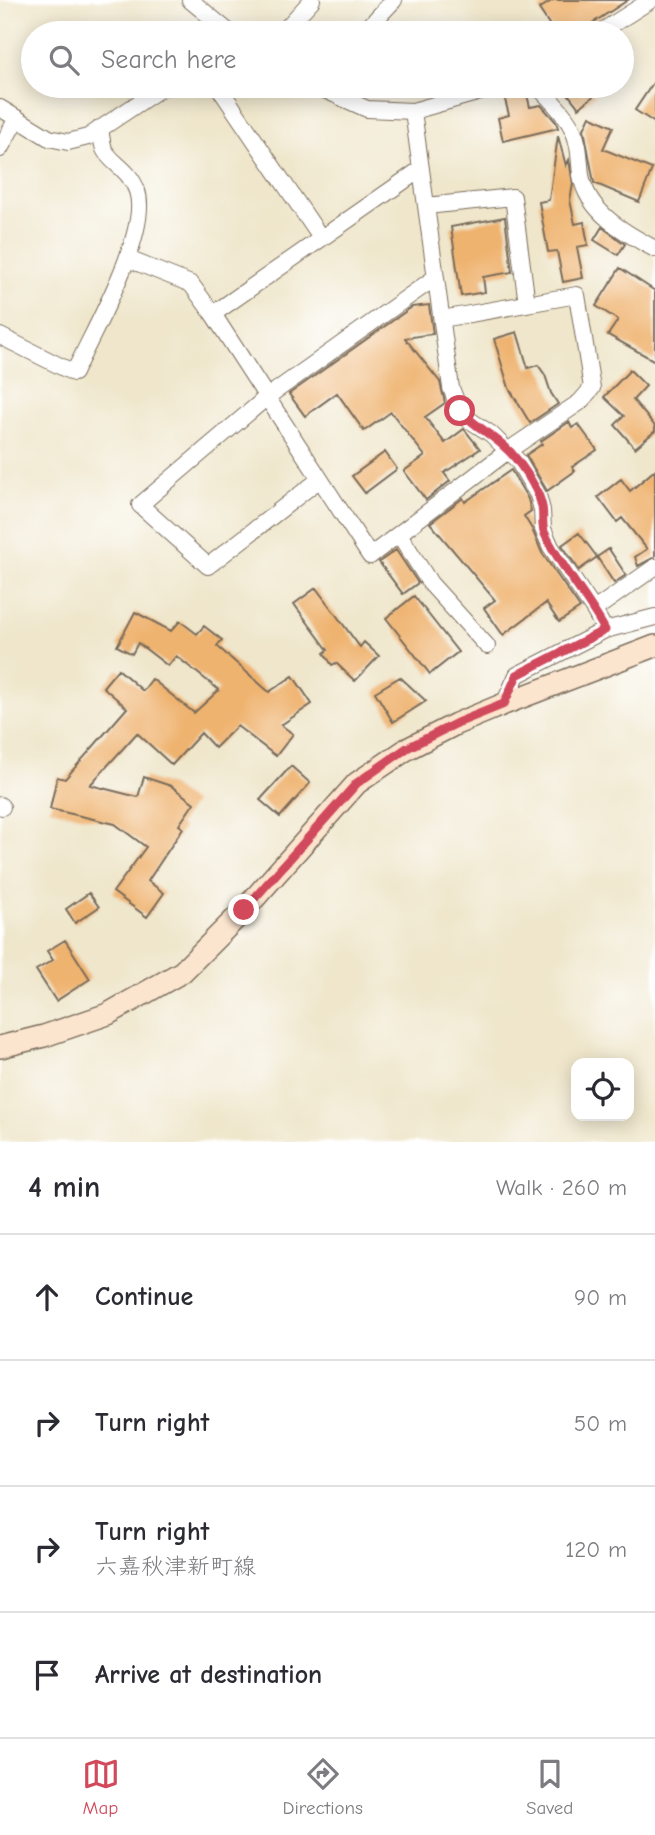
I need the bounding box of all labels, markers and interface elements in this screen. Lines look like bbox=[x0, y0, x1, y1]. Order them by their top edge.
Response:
search box bbox=[21, 21, 634, 98]
icon: search bbox=[45, 41, 83, 79]
text: Search here bbox=[101, 45, 236, 75]
route start bbox=[444, 395, 475, 426]
route end bbox=[228, 894, 259, 925]
map controls bbox=[571, 1058, 634, 1121]
button: locate bbox=[571, 1058, 634, 1121]
text: 4 min bbox=[28, 1170, 100, 1205]
text: Walk · 260 m bbox=[496, 1174, 627, 1201]
icon: ahead bbox=[28, 1278, 66, 1316]
text: Continue bbox=[95, 1282, 193, 1312]
text: 90 m bbox=[574, 1284, 627, 1311]
icon: right bbox=[28, 1404, 66, 1442]
text: Turn right bbox=[95, 1408, 209, 1438]
text: 50 m bbox=[574, 1410, 627, 1437]
text: Turn right bbox=[95, 1517, 209, 1547]
icon: right bbox=[28, 1530, 66, 1568]
text: 120 m bbox=[565, 1536, 627, 1563]
text: 六嘉秋津新町線 bbox=[95, 1553, 256, 1580]
icon: arrive bbox=[28, 1656, 66, 1694]
text: Arrive at destination bbox=[95, 1660, 322, 1690]
tab: Map bbox=[82, 1755, 120, 1819]
tab: Directions bbox=[283, 1755, 363, 1819]
tab: Saved bbox=[526, 1755, 573, 1819]

